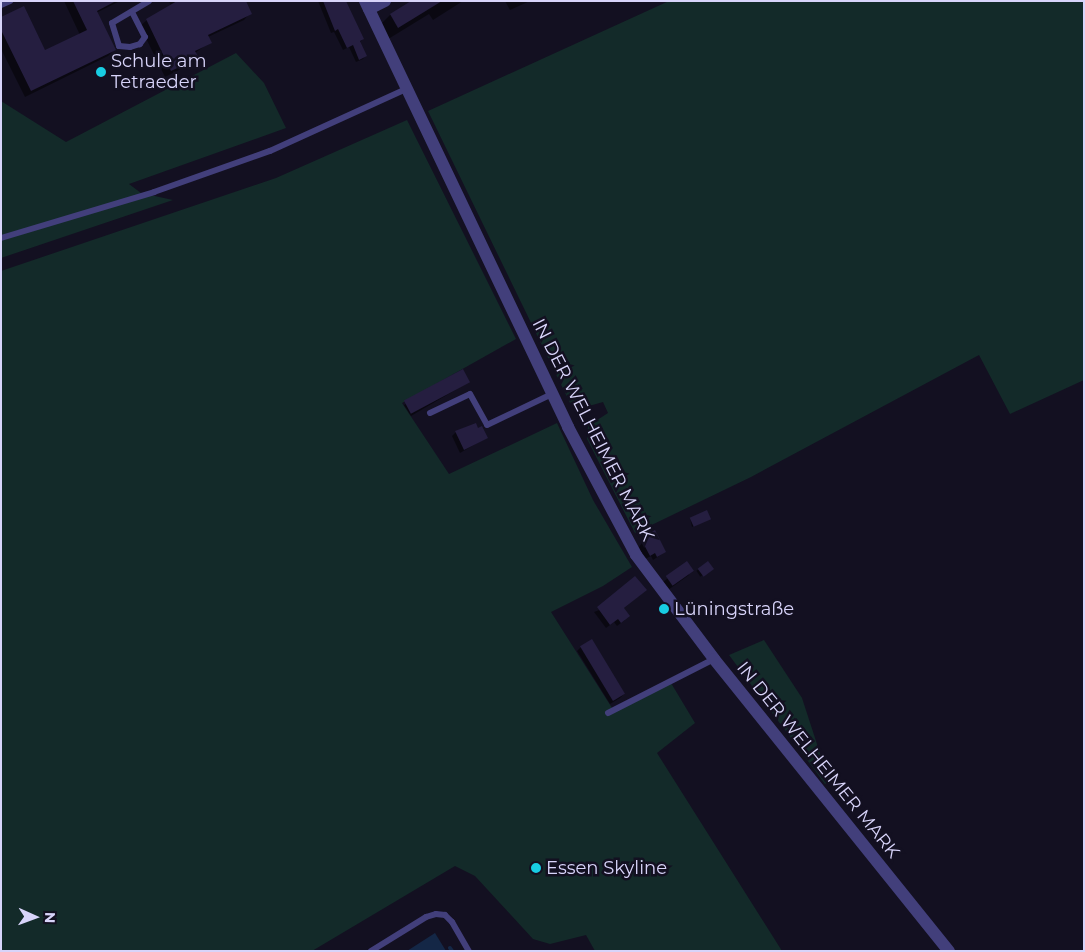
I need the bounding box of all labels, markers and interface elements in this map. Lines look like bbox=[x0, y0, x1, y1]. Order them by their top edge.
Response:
place label: Schule am Tetraeder bbox=[111, 51, 206, 94]
marker: Schule am Tetraeder bbox=[95, 66, 107, 78]
street label: IN DER WELHEIMER MARK bbox=[527, 315, 659, 545]
place label: Lüningstraße bbox=[674, 598, 794, 620]
marker: Lüningstraße bbox=[658, 603, 670, 615]
street label: IN DER WELHEIMER MARK bbox=[732, 657, 904, 863]
place label: Essen Skyline bbox=[546, 857, 667, 879]
marker: Essen Skyline bbox=[530, 862, 542, 874]
north arrow bbox=[10, 892, 60, 942]
text: N bbox=[41, 912, 59, 923]

